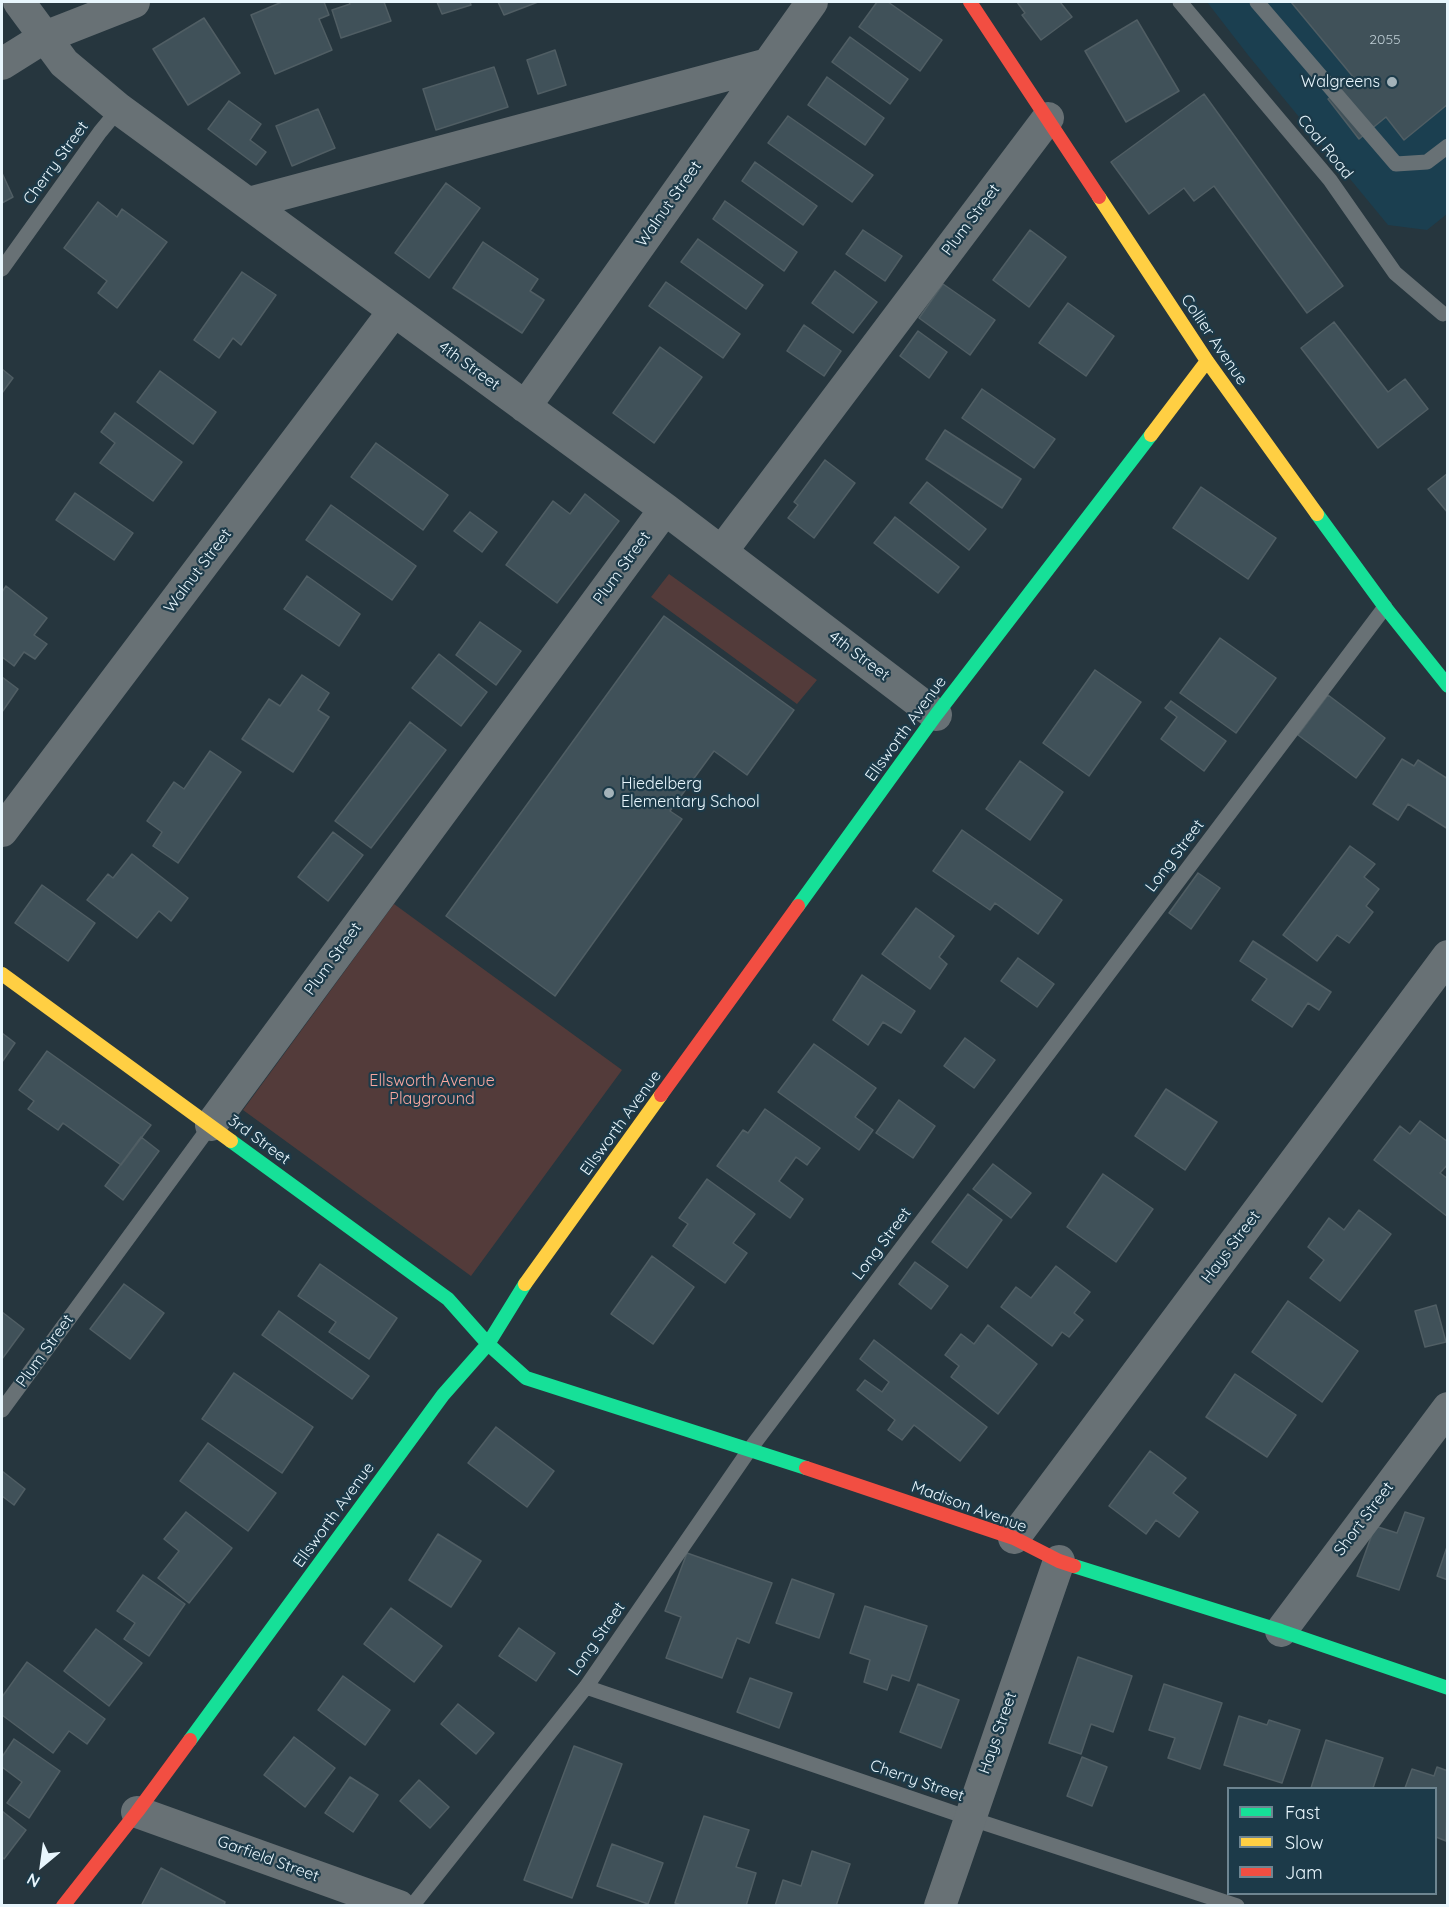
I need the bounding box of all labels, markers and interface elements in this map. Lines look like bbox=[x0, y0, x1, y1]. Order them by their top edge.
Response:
house number: 2055 bbox=[1369, 32, 1401, 48]
place label: Walgreens bbox=[1301, 72, 1380, 92]
marker: Walgreens bbox=[1385, 75, 1399, 89]
street label: Coal Road bbox=[1293, 111, 1357, 183]
street label: Cherry Street bbox=[19, 118, 93, 208]
street label: Walnut Street bbox=[632, 157, 706, 251]
street label: Plum Street bbox=[938, 180, 1004, 260]
street label: Collier Avenue bbox=[1177, 291, 1251, 389]
street label: 4th Street bbox=[435, 337, 503, 395]
street label: Walnut Street bbox=[160, 525, 236, 617]
street label: Plum Street bbox=[589, 528, 655, 608]
street label: 4th Street bbox=[825, 627, 893, 685]
street label: Ellsworth Avenue bbox=[861, 673, 951, 785]
place label: Hiedelberg Elementary School bbox=[621, 774, 760, 812]
marker: Hiedelberg Elementary School bbox=[602, 786, 616, 800]
street label: Long Street bbox=[1142, 816, 1208, 896]
street label: Plum Street bbox=[300, 919, 366, 999]
street label: Ellsworth Avenue bbox=[576, 1067, 666, 1179]
park label: Ellsworth Avenue Playground bbox=[369, 1071, 495, 1109]
street label: 3rd Street bbox=[224, 1111, 294, 1169]
street label: Long Street bbox=[849, 1204, 915, 1284]
street label: Hays Street bbox=[1198, 1207, 1264, 1287]
street label: Plum Street bbox=[12, 1311, 78, 1391]
street label: Ellsworth Avenue bbox=[289, 1459, 379, 1571]
street label: Madison Avenue bbox=[909, 1477, 1029, 1537]
street label: Short Street bbox=[1330, 1478, 1398, 1560]
street label: Long Street bbox=[565, 1598, 629, 1680]
street label: Hays Street bbox=[975, 1689, 1021, 1777]
street label: Cherry Street bbox=[868, 1756, 966, 1806]
legend bbox=[1227, 1787, 1437, 1895]
text: Fast bbox=[1285, 1801, 1320, 1824]
text: Slow bbox=[1285, 1831, 1323, 1854]
street label: Garfield Street bbox=[215, 1832, 321, 1886]
north arrow bbox=[12, 1835, 72, 1895]
text: Jam bbox=[1285, 1861, 1323, 1884]
text: N bbox=[23, 1869, 43, 1892]

